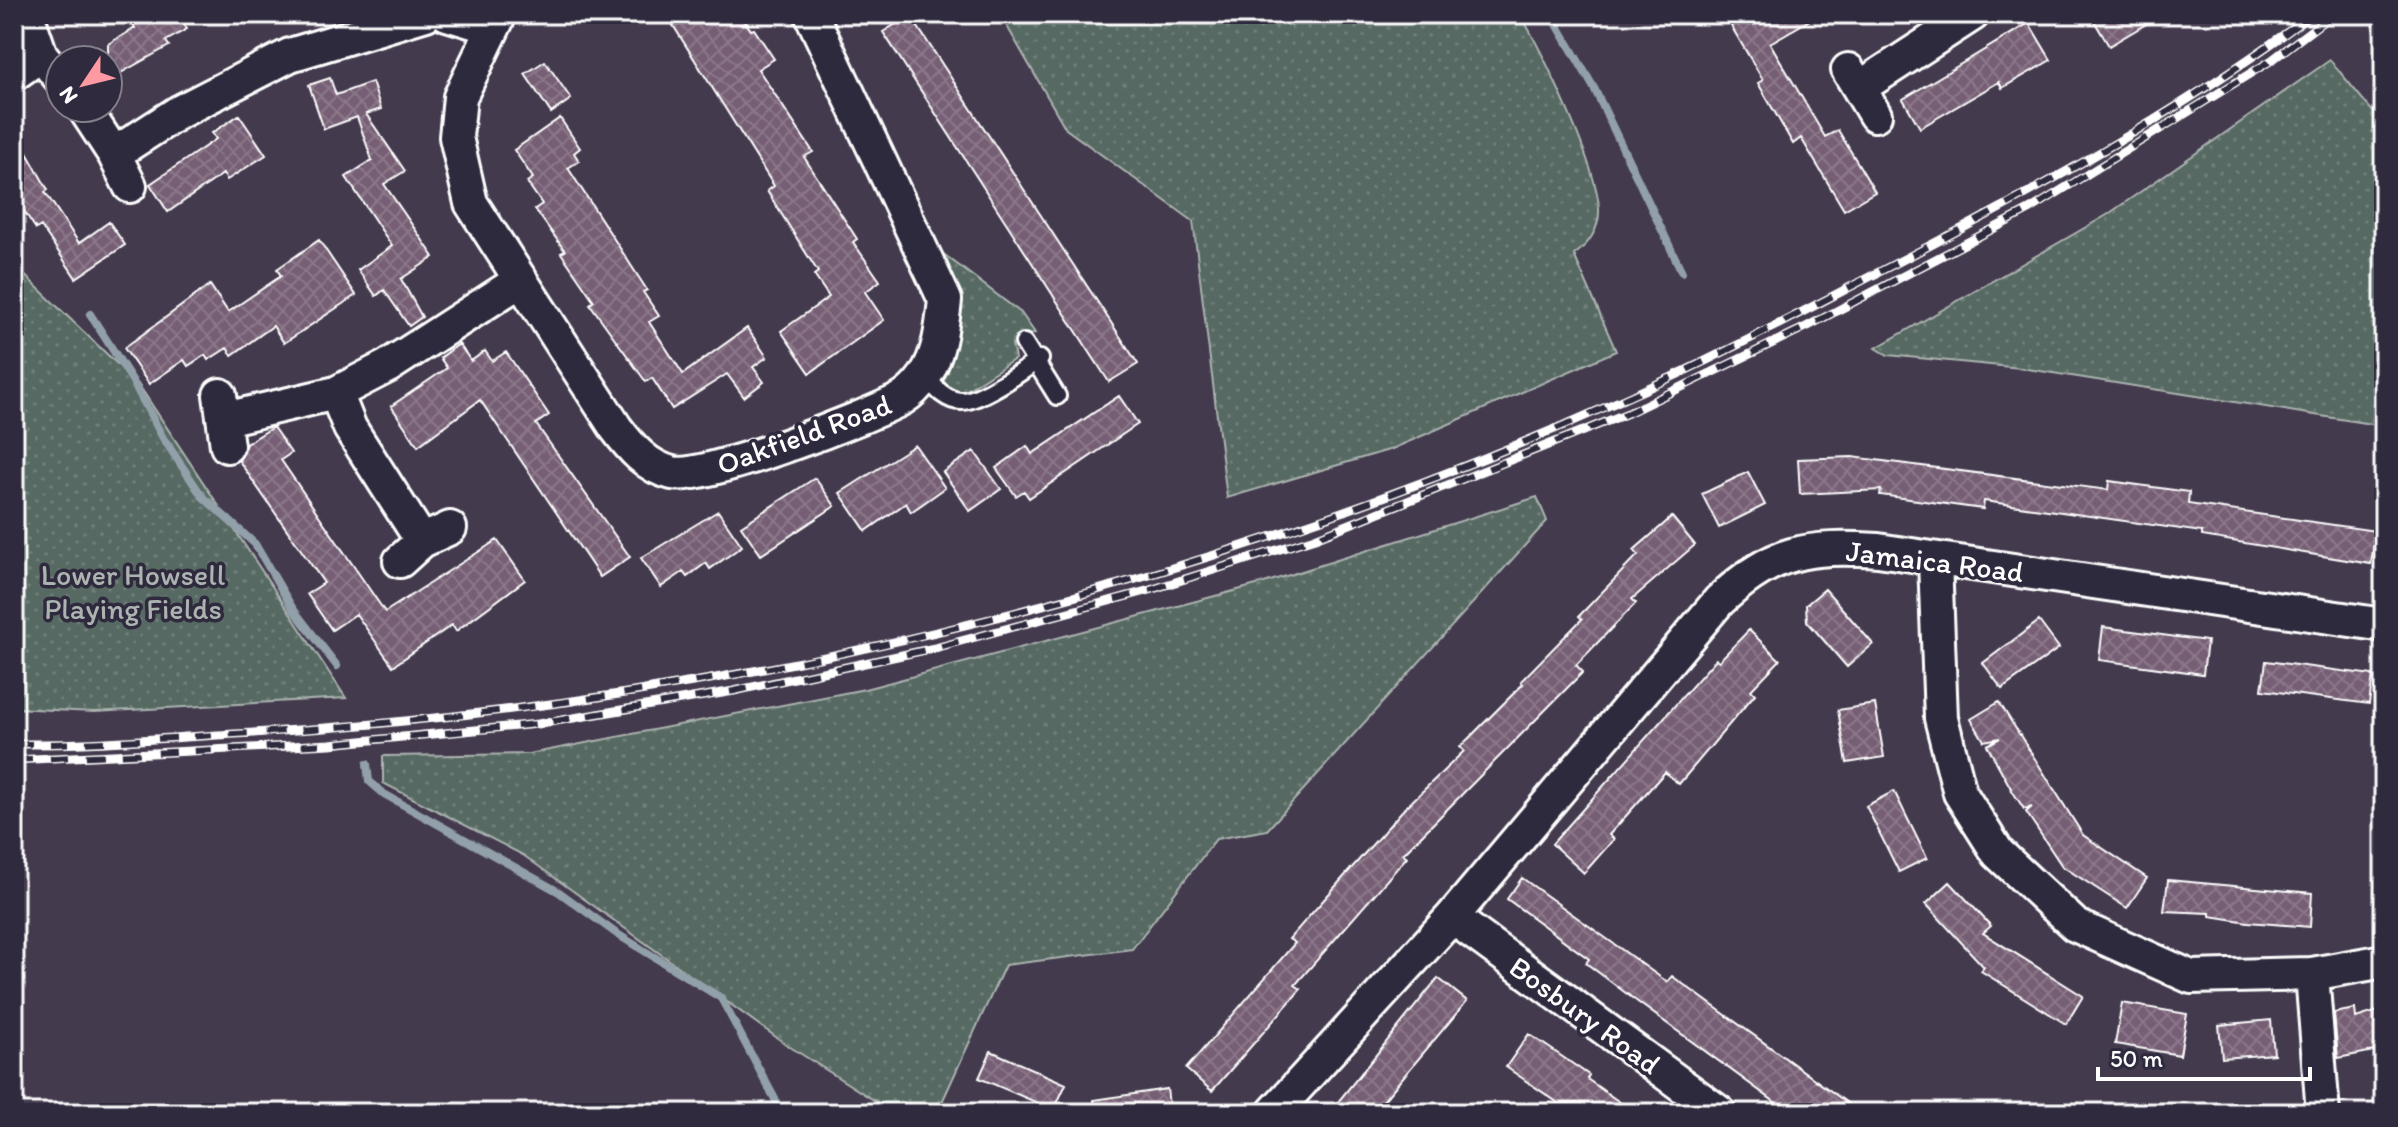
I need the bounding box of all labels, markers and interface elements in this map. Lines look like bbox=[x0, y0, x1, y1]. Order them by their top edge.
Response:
north arrow bbox=[44, 44, 124, 124]
text: N bbox=[53, 81, 83, 109]
street label: Oakfield Road bbox=[712, 385, 897, 483]
street label: Jamaica Road bbox=[1844, 532, 2026, 590]
park label: Lower Howsell Playing Fields bbox=[41, 556, 226, 627]
street label: Bosbury Road bbox=[1502, 948, 1668, 1082]
scale bar bbox=[2098, 1031, 2310, 1081]
text: 50 m bbox=[2110, 1044, 2163, 1073]

